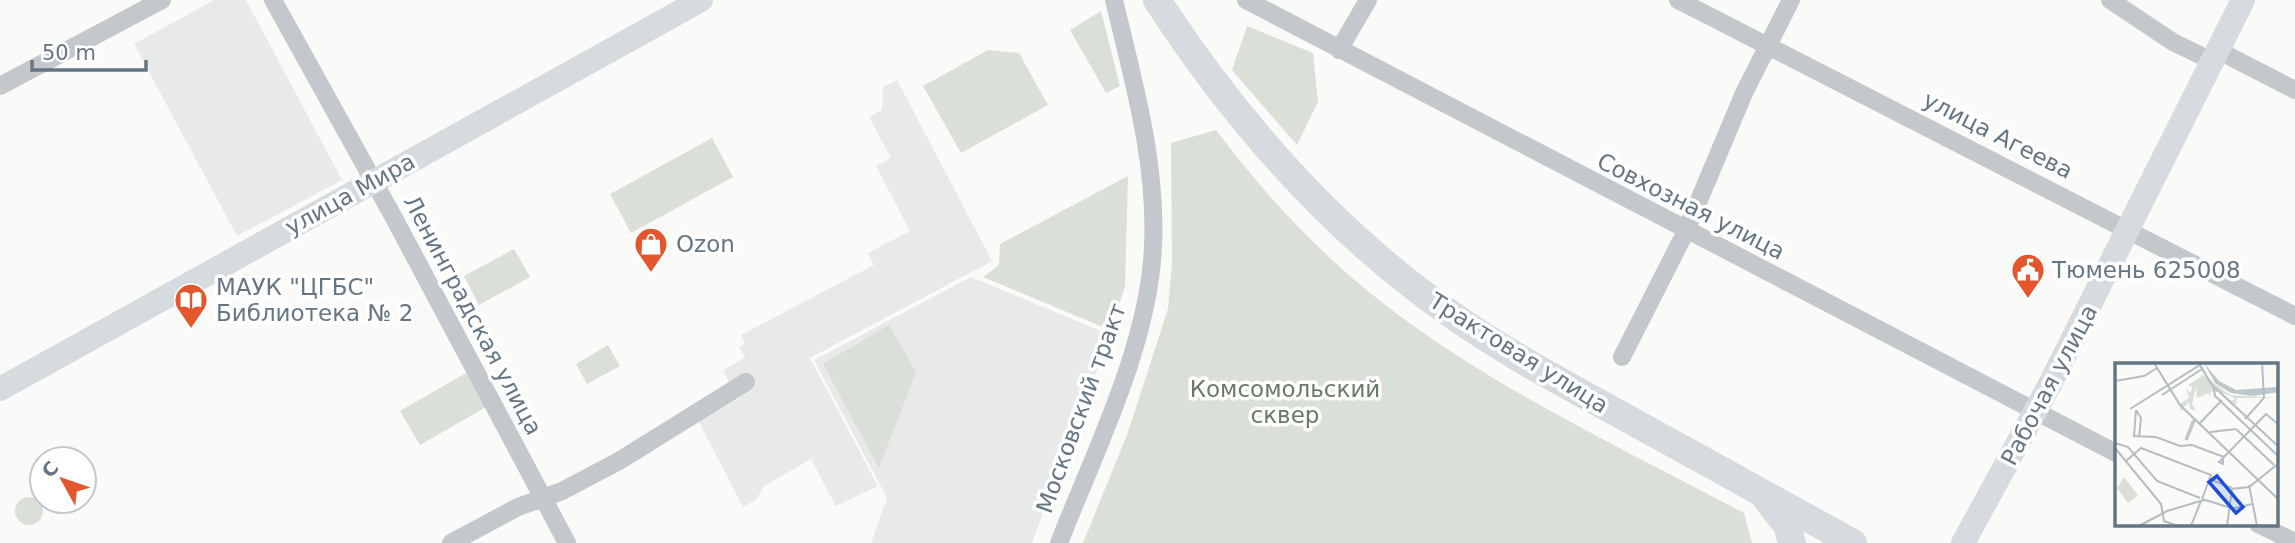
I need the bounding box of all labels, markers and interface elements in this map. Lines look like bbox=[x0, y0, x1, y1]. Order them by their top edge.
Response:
scale bar bbox=[32, 28, 145, 72]
text: 50 m bbox=[42, 41, 96, 65]
street label: улица Агеева bbox=[1919, 86, 2077, 184]
street label: Совхозная улица bbox=[1593, 147, 1789, 265]
street label: улица Мира bbox=[281, 148, 419, 240]
street label: Ленинградская улица bbox=[399, 191, 547, 439]
shop icon: Ozon bbox=[632, 225, 670, 274]
place label: Ozon bbox=[676, 231, 735, 257]
public building icon: Тюмень 625008 bbox=[2009, 251, 2047, 300]
place label: Тюмень 625008 bbox=[2051, 257, 2241, 283]
place label: МАУК "ЦГБС" Библиотека № 2 bbox=[216, 274, 413, 326]
library icon: МАУК "ЦГБС" Библиотека № 2 bbox=[172, 281, 210, 330]
street label: Трактовая улица bbox=[1424, 287, 1613, 419]
street label: Московский тракт bbox=[1031, 300, 1131, 516]
street label: Рабочая улица bbox=[1996, 300, 2102, 470]
inset map bbox=[2115, 363, 2278, 526]
park label: Комсомольский сквер bbox=[1190, 376, 1380, 428]
north arrow bbox=[28, 445, 98, 515]
text: С bbox=[37, 457, 63, 481]

